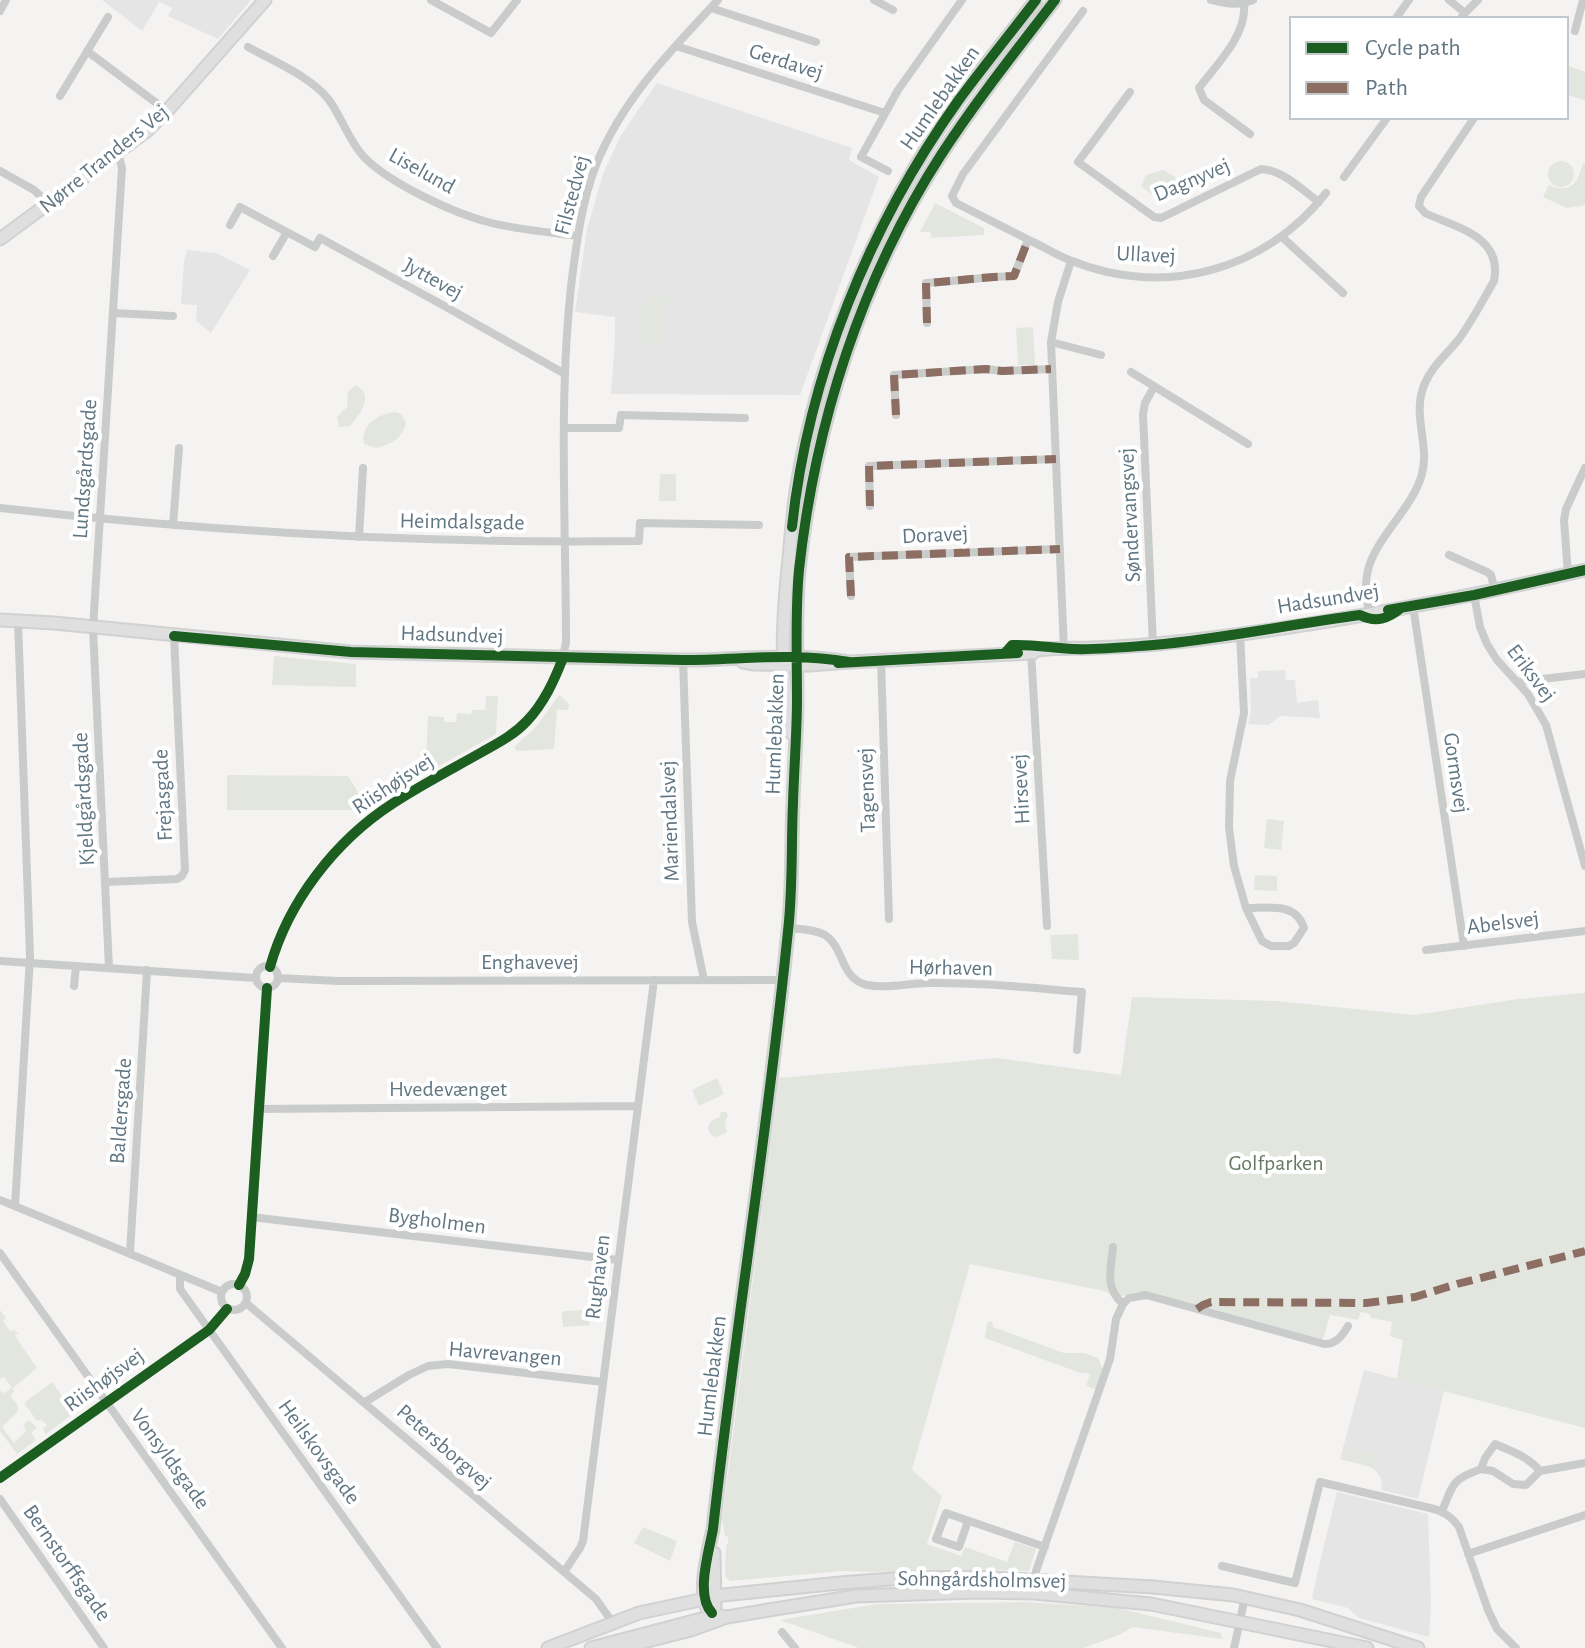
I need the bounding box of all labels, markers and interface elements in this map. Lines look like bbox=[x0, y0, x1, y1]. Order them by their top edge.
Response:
legend bbox=[1289, 16, 1569, 120]
text: Cycle path bbox=[1365, 36, 1461, 60]
street label: Gerdavej bbox=[746, 38, 826, 86]
street label: Humlebakken bbox=[894, 41, 986, 155]
text: Path bbox=[1365, 76, 1408, 100]
street label: Nørre Tranders Vej bbox=[34, 99, 174, 219]
street label: Liselund bbox=[384, 142, 460, 200]
street label: Filstedvej bbox=[549, 152, 595, 238]
street label: Dagnyvej bbox=[1150, 152, 1234, 208]
street label: Ullavej bbox=[1116, 240, 1176, 270]
street label: Jyttevej bbox=[398, 252, 468, 306]
street label: Lundsgårdsgade bbox=[67, 398, 103, 540]
street label: Søndervangsvej bbox=[1113, 447, 1147, 583]
street label: Heimdalsgade bbox=[399, 508, 525, 536]
street label: Doravej bbox=[901, 520, 969, 550]
street label: Hadsundvej bbox=[1275, 578, 1381, 620]
street label: Hadsundvej bbox=[400, 620, 504, 650]
street label: Eriksvej bbox=[1501, 639, 1561, 707]
street label: Humlebakken bbox=[760, 673, 790, 795]
street label: Kjeldgårdsgade bbox=[67, 731, 101, 867]
street label: Gormsvej bbox=[1437, 731, 1475, 815]
street label: Tagensvej bbox=[852, 747, 882, 833]
street label: Frejasgade bbox=[147, 748, 179, 842]
street label: Riishøjsvej bbox=[347, 748, 439, 820]
street label: Hirsevej bbox=[1006, 753, 1036, 825]
street label: Mariendalsvej bbox=[655, 760, 685, 882]
street label: Abelsvej bbox=[1465, 905, 1541, 941]
street label: Enghavevej bbox=[481, 949, 579, 975]
street label: Hørhaven bbox=[909, 954, 993, 982]
street label: Baldersgade bbox=[104, 1057, 138, 1165]
street label: Hvedevænget bbox=[389, 1076, 507, 1102]
park label: Golfparken bbox=[1228, 1150, 1324, 1176]
street label: Bygholmen bbox=[387, 1202, 487, 1240]
street label: Rughaven bbox=[580, 1233, 616, 1321]
street label: Humlebakken bbox=[691, 1314, 733, 1438]
street label: Havrevangen bbox=[447, 1336, 563, 1372]
street label: Riishøjsvej bbox=[59, 1342, 149, 1418]
street label: Heilskovsgade bbox=[272, 1394, 366, 1510]
street label: Petersborgvej bbox=[391, 1399, 497, 1495]
street label: Vonsyldsgade bbox=[125, 1404, 215, 1514]
street label: Bernstorffsgade bbox=[17, 1500, 117, 1626]
street label: Sohngårdsholmsvej bbox=[897, 1565, 1067, 1595]

